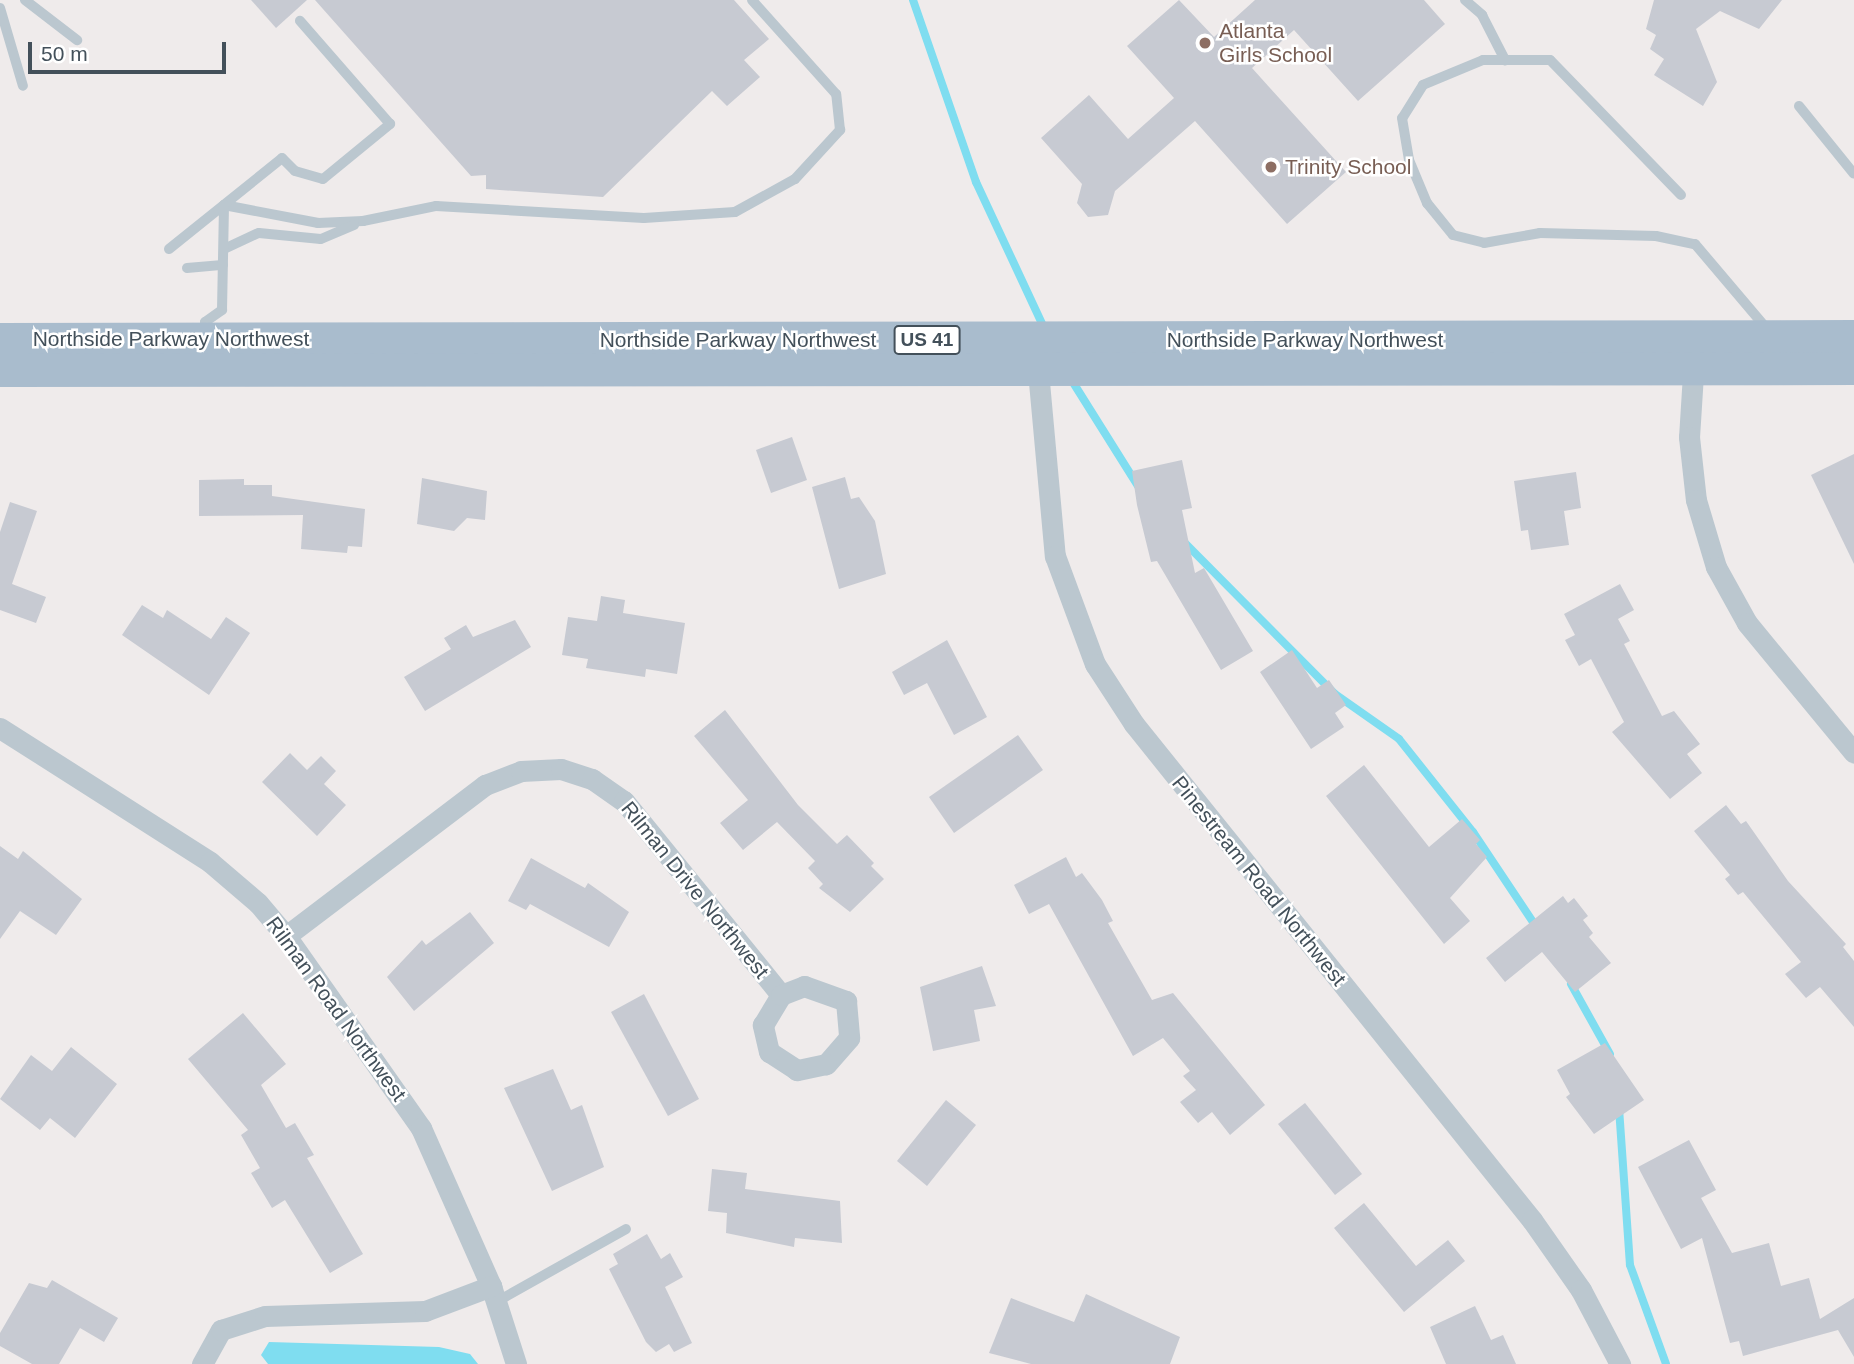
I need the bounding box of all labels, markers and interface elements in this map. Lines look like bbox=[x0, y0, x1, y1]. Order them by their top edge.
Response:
place label: Atlanta Girls School bbox=[1219, 18, 1332, 68]
scale bar bbox=[32, 28, 229, 72]
marker: Atlanta Girls School bbox=[1197, 35, 1213, 51]
text: 50 m bbox=[41, 42, 88, 65]
place label: Trinity School bbox=[1285, 154, 1411, 180]
marker: Trinity School bbox=[1263, 159, 1279, 175]
road number: US 41 bbox=[892, 324, 962, 356]
street label: Northside Parkway Northwest bbox=[33, 326, 309, 352]
street label: Northside Parkway Northwest bbox=[600, 327, 876, 353]
street label: Northside Parkway Northwest bbox=[1167, 327, 1443, 353]
street label: Pinestream Road Northwest bbox=[1167, 771, 1351, 991]
street label: Rilman Drive Northwest bbox=[616, 796, 774, 984]
street label: Rilman Road Northwest bbox=[261, 912, 411, 1106]

